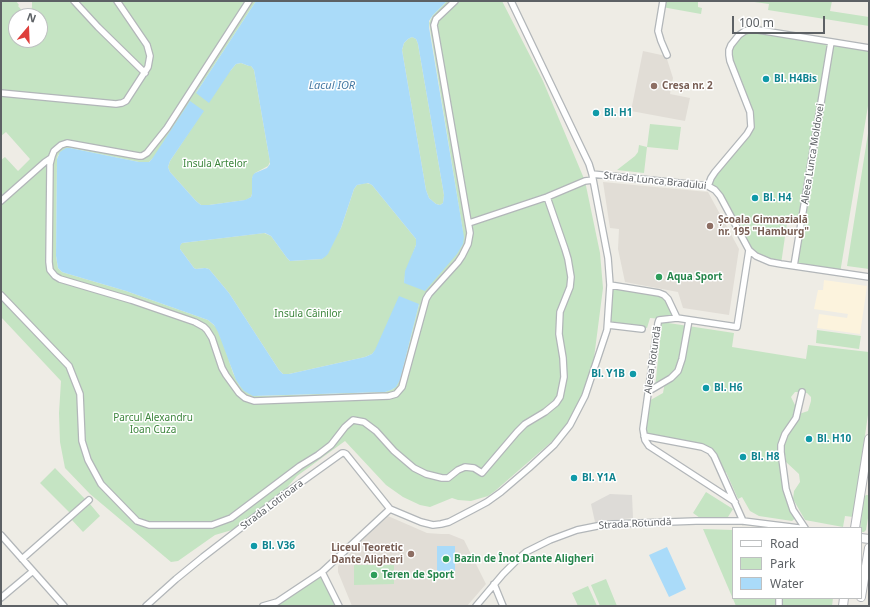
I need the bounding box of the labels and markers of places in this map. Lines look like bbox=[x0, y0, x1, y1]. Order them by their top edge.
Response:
place label: Bl. H4Bis bbox=[774, 73, 817, 85]
marker: Bl. H4Bis bbox=[761, 74, 771, 84]
place label: Creșa nr. 2 bbox=[662, 80, 713, 92]
marker: Creșa nr. 2 bbox=[649, 81, 659, 91]
place label: Bl. H1 bbox=[604, 107, 632, 119]
marker: Bl. H1 bbox=[591, 108, 601, 118]
place label: Bl. H4 bbox=[763, 192, 791, 204]
marker: Bl. H4 bbox=[750, 193, 760, 203]
place label: Școala Gimnazială nr. 195 "Hamburg" bbox=[718, 214, 809, 238]
marker: Școala Gimnazială nr. 195 "Hamburg" bbox=[705, 221, 715, 231]
place label: Aqua Sport bbox=[667, 271, 722, 283]
marker: Aqua Sport bbox=[654, 272, 664, 282]
place label: Bl. Y1B bbox=[591, 368, 625, 380]
marker: Bl. Y1B bbox=[628, 369, 638, 379]
place label: Bl. H6 bbox=[714, 382, 742, 394]
marker: Bl. H6 bbox=[701, 383, 711, 393]
place label: Bl. H10 bbox=[817, 433, 851, 445]
marker: Bl. H10 bbox=[804, 434, 814, 444]
place label: Bl. H8 bbox=[751, 451, 779, 463]
marker: Bl. H8 bbox=[738, 452, 748, 462]
place label: Bl. Y1A bbox=[582, 472, 616, 484]
marker: Bl. Y1A bbox=[569, 473, 579, 483]
place label: Bl. V36 bbox=[262, 540, 295, 552]
marker: Bl. V36 bbox=[249, 541, 259, 551]
place label: Liceul Teoretic Dante Aligheri bbox=[331, 542, 403, 566]
marker: Liceul Teoretic Dante Aligheri bbox=[406, 549, 416, 559]
place label: Bazin de Înot Dante Aligheri bbox=[454, 553, 594, 565]
marker: Bazin de Înot Dante Aligheri bbox=[441, 554, 451, 564]
place label: Teren de Sport bbox=[382, 569, 454, 581]
marker: Teren de Sport bbox=[369, 570, 379, 580]

